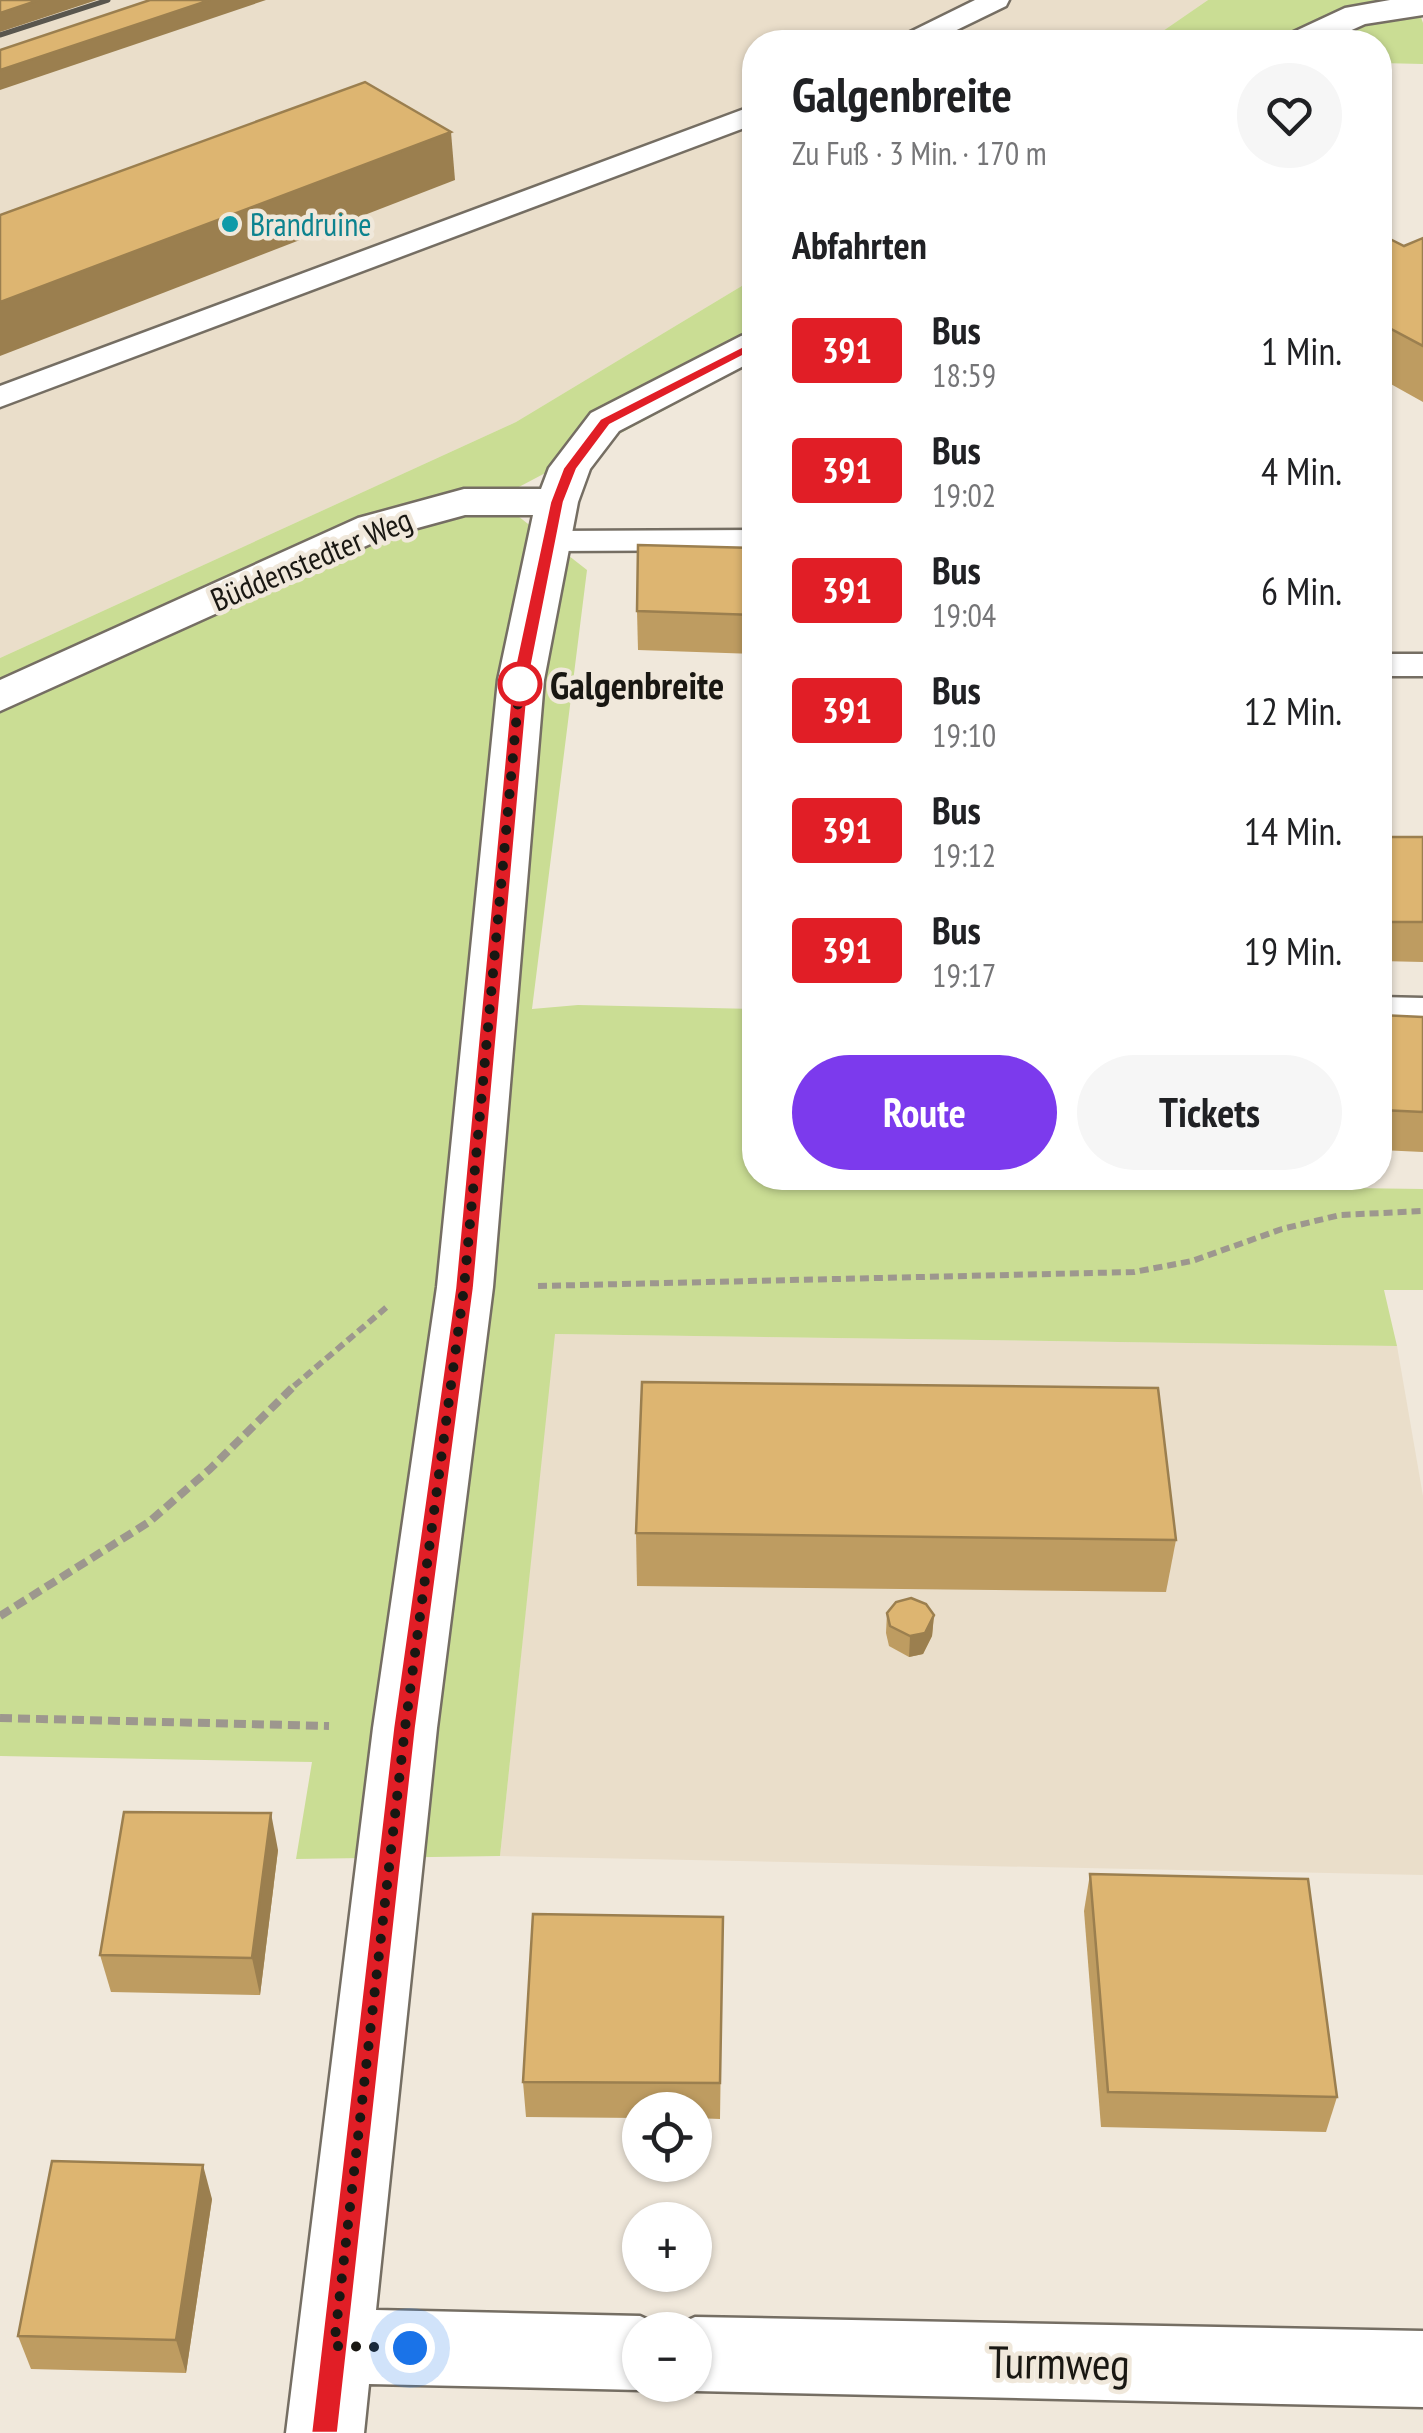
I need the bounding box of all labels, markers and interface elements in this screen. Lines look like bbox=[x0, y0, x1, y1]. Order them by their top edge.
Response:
text: Galgenbreite bbox=[792, 63, 1012, 125]
button: heart bbox=[1237, 63, 1342, 168]
text: Zu Fuß · 3 Min. · 170 m bbox=[792, 132, 1047, 174]
place label: Brandruine bbox=[250, 203, 371, 245]
marker: Brandruine bbox=[219, 213, 241, 235]
text: Abfahrten bbox=[792, 220, 927, 269]
text: Bus bbox=[932, 305, 981, 354]
text: 1 Min. bbox=[1261, 326, 1342, 375]
text: 391 bbox=[822, 327, 872, 373]
text: 18:59 bbox=[932, 354, 996, 396]
text: Bus bbox=[932, 425, 981, 474]
text: 4 Min. bbox=[1261, 446, 1342, 495]
text: 391 bbox=[822, 447, 872, 493]
text: 19:02 bbox=[932, 474, 996, 516]
street label: Büddenstedter Weg bbox=[204, 498, 418, 620]
text: Bus bbox=[932, 545, 981, 594]
text: 6 Min. bbox=[1261, 566, 1342, 615]
text: 391 bbox=[822, 567, 872, 613]
text: 19:04 bbox=[932, 594, 996, 636]
place label: Galgenbreite bbox=[550, 660, 724, 709]
marker: Galgenbreite bbox=[499, 663, 541, 705]
text: Bus bbox=[932, 665, 981, 714]
text: 12 Min. bbox=[1244, 686, 1342, 735]
text: 391 bbox=[822, 687, 872, 733]
text: 19:10 bbox=[932, 714, 996, 756]
text: Bus bbox=[932, 785, 981, 834]
text: 14 Min. bbox=[1244, 806, 1342, 855]
text: 391 bbox=[822, 807, 872, 853]
text: 19:12 bbox=[932, 834, 996, 876]
text: Bus bbox=[932, 905, 981, 954]
text: 19 Min. bbox=[1244, 926, 1342, 975]
text: 391 bbox=[822, 927, 872, 973]
text: 19:17 bbox=[932, 954, 996, 996]
button: Route bbox=[792, 1055, 1057, 1170]
button: Tickets bbox=[1077, 1055, 1342, 1170]
map controls bbox=[622, 2092, 712, 2402]
button: locate bbox=[622, 2092, 712, 2182]
button: + bbox=[622, 2202, 712, 2292]
button: − bbox=[622, 2312, 712, 2402]
your location bbox=[385, 2323, 435, 2373]
street label: Turmweg bbox=[988, 2332, 1130, 2392]

